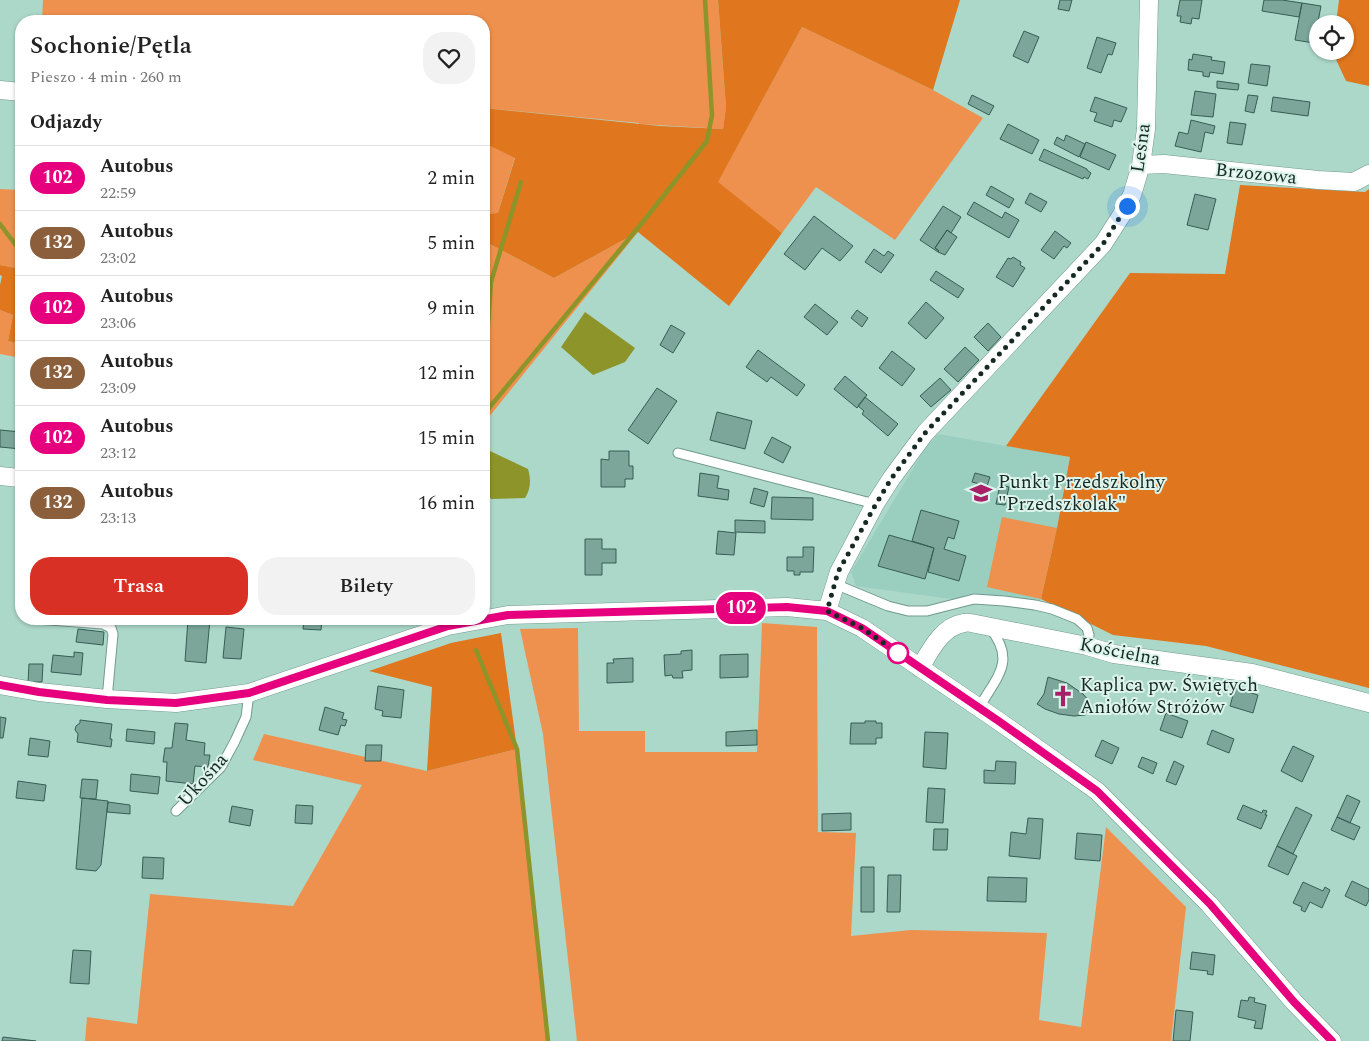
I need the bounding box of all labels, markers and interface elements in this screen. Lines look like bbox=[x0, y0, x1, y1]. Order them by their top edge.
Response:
map controls bbox=[1309, 15, 1354, 60]
button: locate bbox=[1309, 15, 1354, 60]
text: Sochonie/Pętla bbox=[30, 28, 192, 64]
button: heart bbox=[423, 32, 475, 84]
text: Pieszo · 4 min · 260 m bbox=[30, 65, 182, 89]
text: Odjazdy bbox=[30, 108, 102, 137]
street label: Leśna bbox=[1123, 121, 1159, 175]
text: Autobus bbox=[100, 152, 174, 181]
street label: Brzozowa bbox=[1214, 155, 1299, 193]
text: 102 bbox=[42, 164, 73, 191]
text: 2 min bbox=[427, 164, 475, 193]
text: 22:59 bbox=[100, 181, 136, 205]
your location bbox=[1115, 194, 1140, 219]
text: Autobus bbox=[100, 217, 174, 246]
text: 132 bbox=[42, 229, 73, 256]
text: 5 min bbox=[427, 229, 475, 258]
text: 23:02 bbox=[100, 246, 136, 270]
text: Autobus bbox=[100, 282, 174, 311]
text: 102 bbox=[42, 294, 73, 321]
text: 9 min bbox=[427, 294, 475, 323]
text: 23:06 bbox=[100, 311, 136, 335]
text: Autobus bbox=[100, 347, 174, 376]
text: 132 bbox=[42, 359, 73, 386]
text: 12 min bbox=[418, 359, 475, 388]
text: 23:09 bbox=[100, 376, 136, 400]
text: Autobus bbox=[100, 412, 174, 441]
text: 102 bbox=[42, 424, 73, 451]
text: 15 min bbox=[418, 424, 475, 453]
text: 23:12 bbox=[100, 441, 136, 465]
place label: Punkt Przedszkolny "Przedszkolak" bbox=[998, 468, 1166, 519]
text: Autobus bbox=[100, 477, 174, 506]
school or university icon: Punkt Przedszkolny "Przedszkolak" bbox=[968, 480, 994, 506]
text: 132 bbox=[42, 489, 73, 516]
text: 16 min bbox=[418, 489, 475, 518]
text: 23:13 bbox=[100, 506, 136, 530]
button: Trasa bbox=[30, 557, 248, 615]
button: Bilety bbox=[258, 557, 475, 615]
line badge: 102 bbox=[712, 592, 770, 624]
text: 102 bbox=[726, 594, 756, 621]
street label: Kościelna bbox=[1077, 630, 1164, 674]
unlabelled marker bbox=[887, 642, 909, 664]
place label: Kaplica pw. Świętych Aniołów Stróżów bbox=[1080, 671, 1258, 722]
church icon: Kaplica pw. Świętych Aniołów Stróżów bbox=[1050, 683, 1076, 709]
street label: Ukośna bbox=[171, 746, 236, 814]

